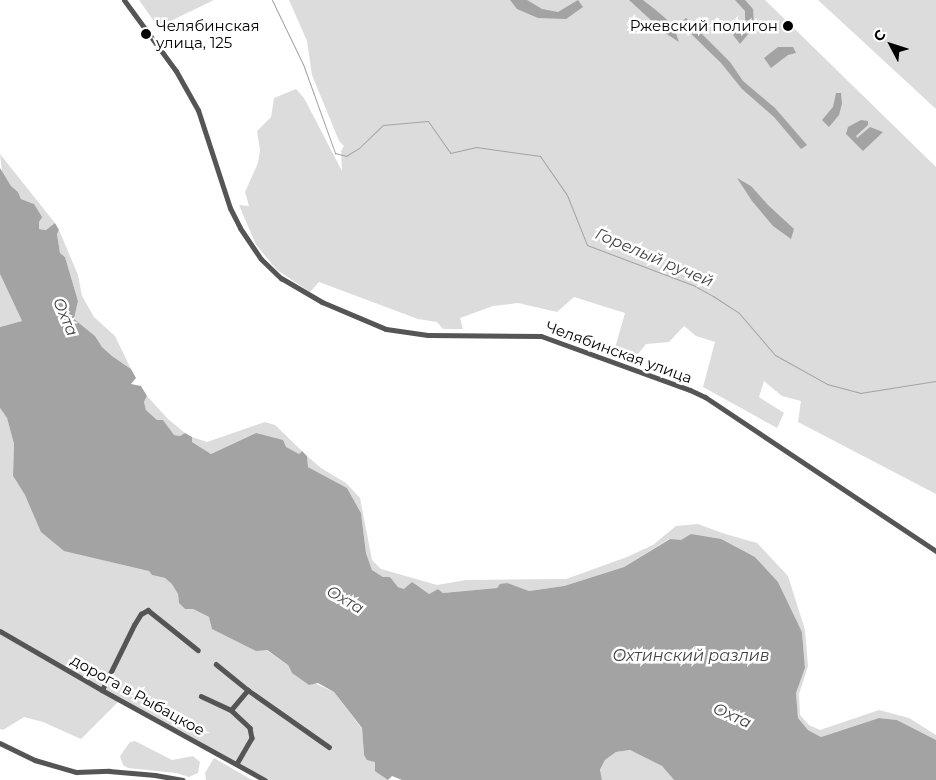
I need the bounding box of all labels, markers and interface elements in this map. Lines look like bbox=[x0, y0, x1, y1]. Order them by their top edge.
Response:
place label: Челябинская улица, 125 bbox=[156, 16, 260, 51]
place label: Ржевский полигон bbox=[630, 17, 778, 35]
marker: Ржевский полигон bbox=[782, 20, 794, 32]
north arrow bbox=[866, 20, 916, 70]
text: С bbox=[869, 26, 890, 45]
marker: Челябинская улица, 125 bbox=[140, 28, 152, 40]
water label: Горелый ручей bbox=[592, 224, 716, 292]
water label: Охта bbox=[48, 295, 82, 339]
street label: Челябинская улица bbox=[543, 317, 695, 387]
water label: Охта bbox=[323, 582, 367, 618]
water label: Охтинский разлив bbox=[612, 646, 770, 666]
street label: дорога в Рыбацкое bbox=[68, 651, 208, 739]
water label: Охта bbox=[710, 699, 754, 733]

